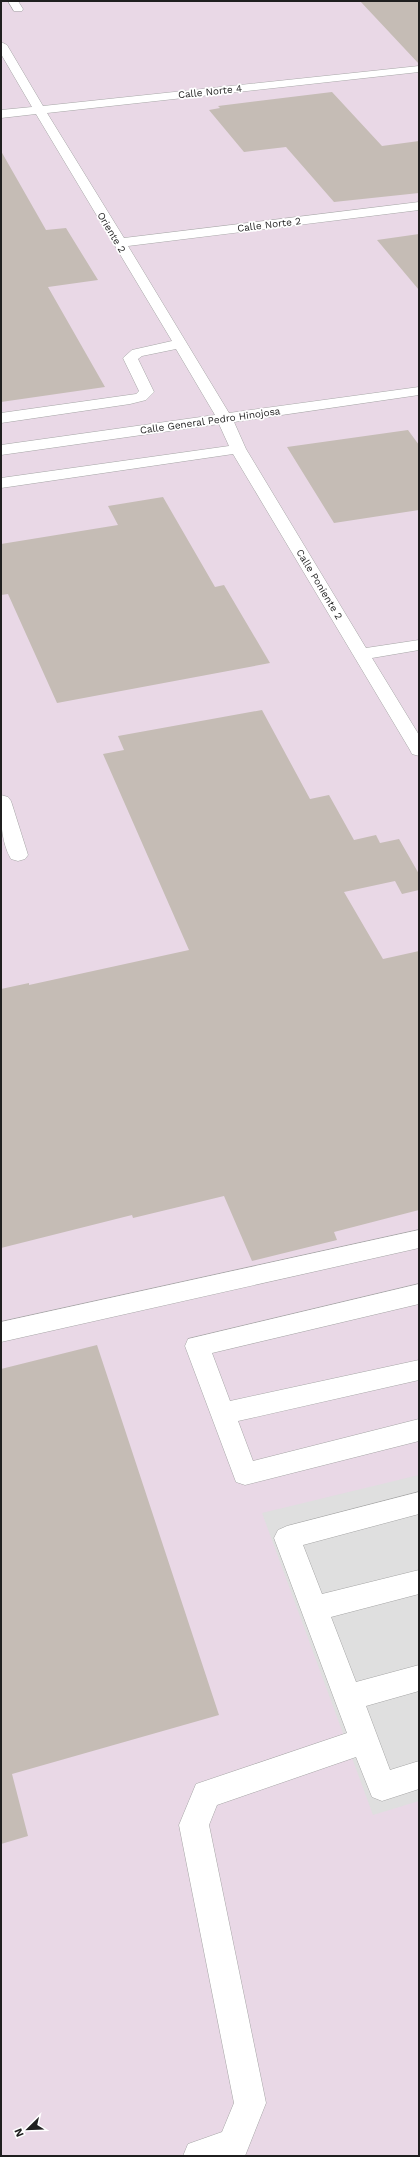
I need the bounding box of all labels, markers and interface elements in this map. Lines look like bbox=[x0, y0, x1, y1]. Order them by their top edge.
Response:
street label: Calle Norte 4 bbox=[177, 83, 243, 100]
street label: Oriente 2 bbox=[95, 210, 128, 255]
street label: Calle Norte 2 bbox=[237, 215, 302, 234]
street label: Calle General Pedro Hinojosa bbox=[139, 405, 281, 436]
street label: Calle Poniente 2 bbox=[294, 547, 345, 621]
north arrow bbox=[8, 2109, 48, 2149]
text: N bbox=[12, 2126, 27, 2139]

